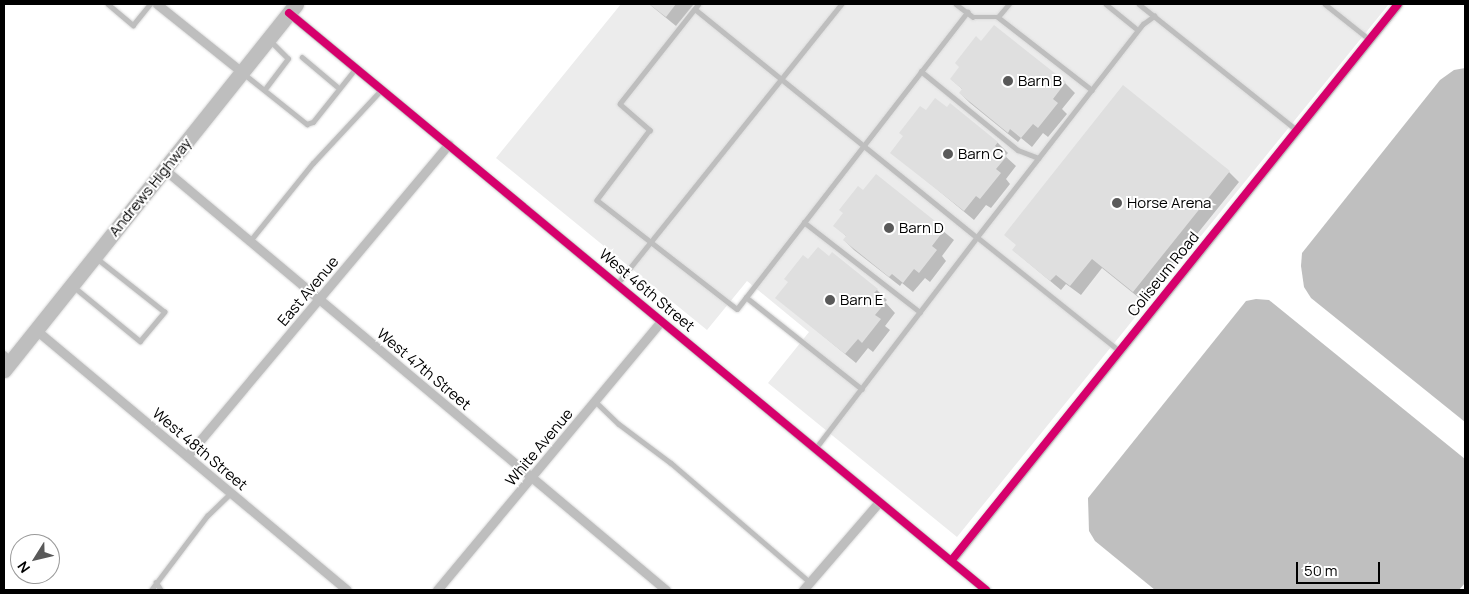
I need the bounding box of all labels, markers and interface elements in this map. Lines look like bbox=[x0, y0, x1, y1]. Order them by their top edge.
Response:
place label: Barn B bbox=[1018, 72, 1062, 90]
marker: Barn B bbox=[1002, 75, 1014, 87]
street label: Andrews Highway bbox=[105, 134, 195, 240]
place label: Barn C bbox=[958, 145, 1004, 163]
marker: Barn C bbox=[942, 148, 954, 160]
place label: Horse Arena bbox=[1127, 194, 1211, 212]
marker: Horse Arena bbox=[1111, 197, 1123, 209]
place label: Barn D bbox=[899, 219, 944, 237]
marker: Barn D bbox=[883, 222, 895, 234]
street label: Coliseum Road bbox=[1123, 228, 1203, 320]
street label: West 46th Street bbox=[596, 245, 698, 335]
street label: East Avenue bbox=[274, 253, 342, 329]
place label: Barn E bbox=[840, 291, 883, 309]
marker: Barn E bbox=[824, 294, 836, 306]
street label: West 47th Street bbox=[373, 324, 475, 414]
street label: West 48th Street bbox=[149, 404, 251, 494]
street label: White Avenue bbox=[501, 405, 577, 489]
north arrow bbox=[10, 534, 60, 584]
scale bar bbox=[1299, 552, 1383, 584]
text: N bbox=[13, 558, 34, 577]
text: 50 m bbox=[1304, 560, 1338, 581]

